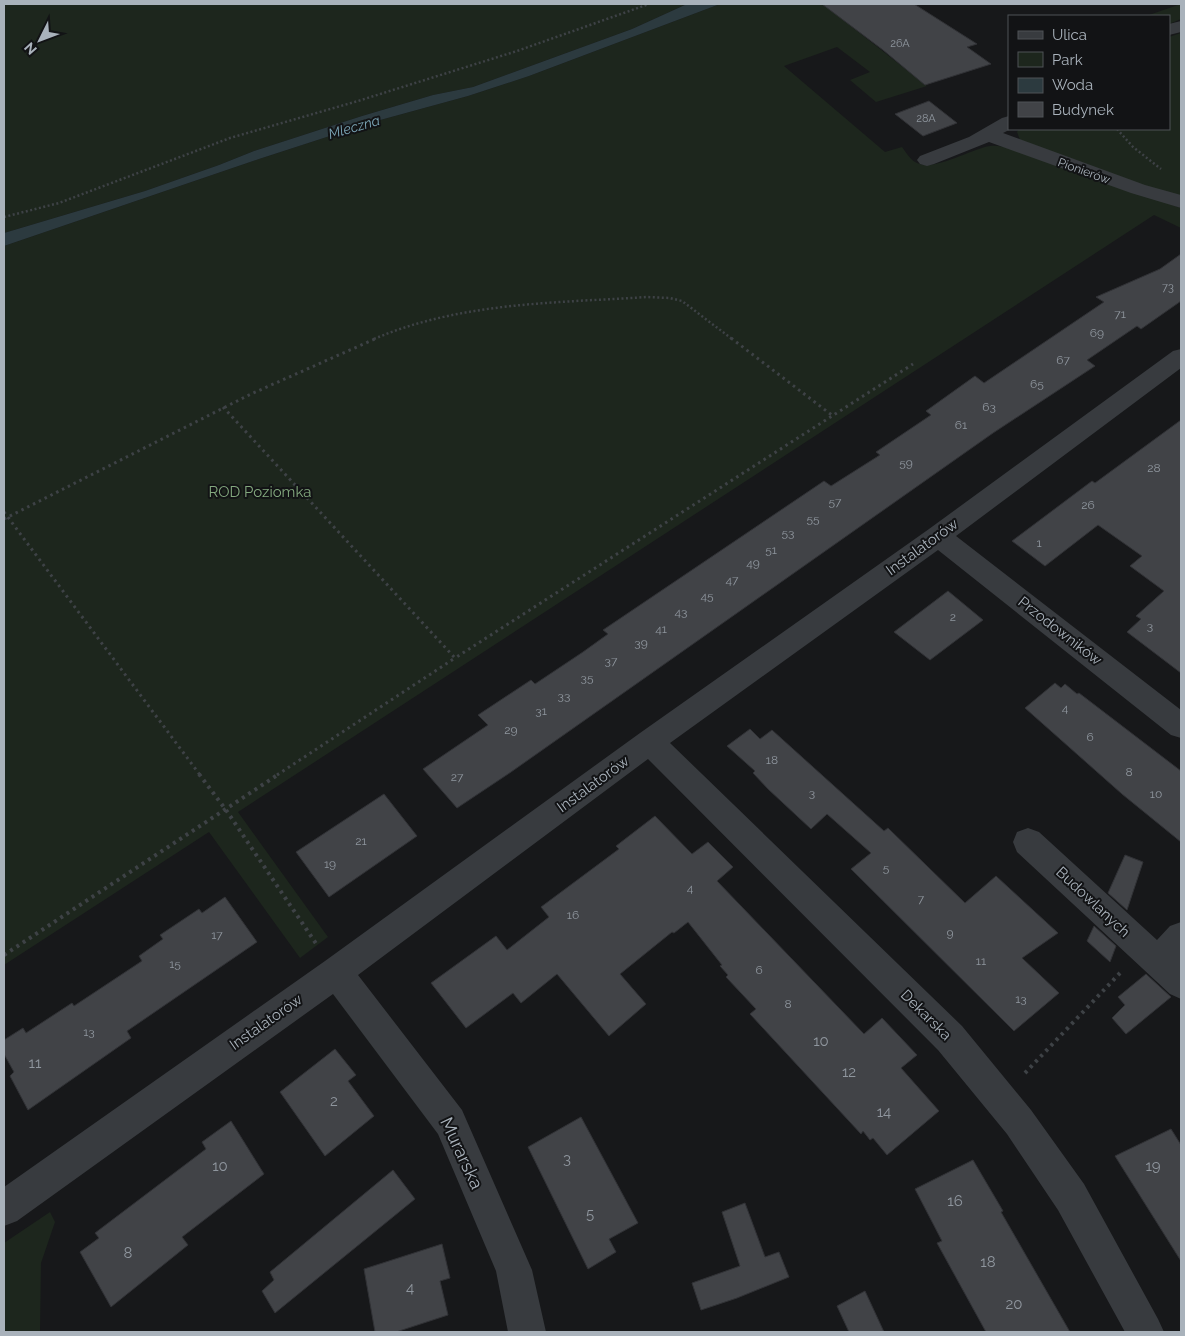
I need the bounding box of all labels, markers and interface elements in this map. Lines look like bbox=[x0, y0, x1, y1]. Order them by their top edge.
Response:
north arrow bbox=[15, 15, 65, 65]
legend bbox=[1008, 15, 1170, 130]
text: Ulica bbox=[1052, 26, 1087, 44]
house number: 26A bbox=[890, 37, 910, 50]
text: N bbox=[21, 39, 40, 58]
text: Park bbox=[1052, 51, 1083, 69]
text: Woda bbox=[1052, 76, 1093, 94]
text: Budynek bbox=[1052, 101, 1114, 119]
water label: Mleczna bbox=[326, 112, 382, 142]
house number: 28A bbox=[916, 112, 936, 125]
street label: Pionierów bbox=[1056, 155, 1112, 187]
house number: 73 bbox=[1162, 281, 1174, 294]
house number: 71 bbox=[1114, 307, 1126, 321]
house number: 69 bbox=[1090, 326, 1104, 340]
house number: 67 bbox=[1056, 353, 1070, 367]
house number: 65 bbox=[1030, 377, 1044, 391]
house number: 63 bbox=[982, 400, 996, 414]
house number: 61 bbox=[955, 418, 967, 432]
house number: 59 bbox=[899, 456, 913, 470]
house number: 28 bbox=[1147, 461, 1161, 475]
park label: ROD Poziomka bbox=[208, 483, 312, 501]
house number: 57 bbox=[829, 495, 842, 509]
house number: 26 bbox=[1081, 498, 1095, 512]
house number: 55 bbox=[806, 512, 820, 526]
street label: Instalatorów bbox=[882, 515, 962, 579]
house number: 53 bbox=[782, 526, 794, 540]
house number: 1 bbox=[1036, 536, 1042, 550]
house number: 51 bbox=[765, 543, 777, 557]
house number: 49 bbox=[746, 556, 760, 570]
house number: 47 bbox=[726, 573, 739, 587]
house number: 45 bbox=[700, 589, 714, 603]
street label: Przodowników bbox=[1015, 593, 1105, 669]
house number: 43 bbox=[675, 605, 687, 619]
house number: 2 bbox=[950, 610, 956, 624]
house number: 3 bbox=[1147, 619, 1153, 633]
house number: 41 bbox=[655, 622, 667, 636]
house number: 39 bbox=[634, 636, 648, 650]
house number: 37 bbox=[605, 654, 618, 668]
house number: 35 bbox=[581, 671, 594, 685]
house number: 33 bbox=[558, 689, 570, 703]
house number: 4 bbox=[1062, 701, 1069, 715]
house number: 31 bbox=[535, 704, 547, 718]
house number: 29 bbox=[504, 723, 518, 737]
house number: 6 bbox=[1086, 730, 1094, 744]
street label: Instalatorów bbox=[553, 752, 633, 816]
house number: 18 bbox=[766, 753, 778, 767]
house number: 8 bbox=[1125, 765, 1133, 779]
house number: 27 bbox=[451, 770, 464, 784]
house number: 3 bbox=[809, 786, 815, 800]
house number: 10 bbox=[1150, 787, 1162, 801]
house number: 21 bbox=[355, 834, 367, 848]
house number: 19 bbox=[324, 857, 336, 871]
house number: 5 bbox=[883, 861, 890, 875]
street label: Budowlanych bbox=[1052, 863, 1134, 941]
house number: 4 bbox=[687, 881, 694, 895]
house number: 7 bbox=[918, 892, 925, 906]
house number: 16 bbox=[567, 908, 579, 922]
house number: 9 bbox=[946, 926, 954, 940]
house number: 17 bbox=[211, 928, 223, 942]
house number: 11 bbox=[976, 954, 986, 968]
house number: 15 bbox=[169, 957, 181, 971]
house number: 6 bbox=[755, 963, 763, 977]
street label: Dekarska bbox=[897, 986, 955, 1044]
street label: Instalatorów bbox=[226, 990, 306, 1054]
house number: 13 bbox=[1015, 992, 1027, 1006]
house number: 8 bbox=[784, 997, 792, 1011]
house number: 13 bbox=[83, 1025, 95, 1039]
house number: 10 bbox=[813, 1032, 829, 1050]
house number: 11 bbox=[29, 1054, 42, 1072]
house number: 12 bbox=[842, 1063, 856, 1081]
house number: 2 bbox=[330, 1092, 338, 1110]
house number: 14 bbox=[877, 1103, 891, 1121]
street label: Murarska bbox=[436, 1114, 488, 1192]
house number: 3 bbox=[563, 1150, 571, 1168]
house number: 10 bbox=[212, 1157, 228, 1175]
house number: 19 bbox=[1145, 1157, 1161, 1175]
house number: 16 bbox=[947, 1192, 963, 1210]
house number: 5 bbox=[586, 1205, 594, 1223]
house number: 8 bbox=[124, 1244, 133, 1262]
house number: 18 bbox=[980, 1253, 996, 1271]
house number: 4 bbox=[406, 1279, 414, 1297]
house number: 20 bbox=[1006, 1295, 1023, 1313]

